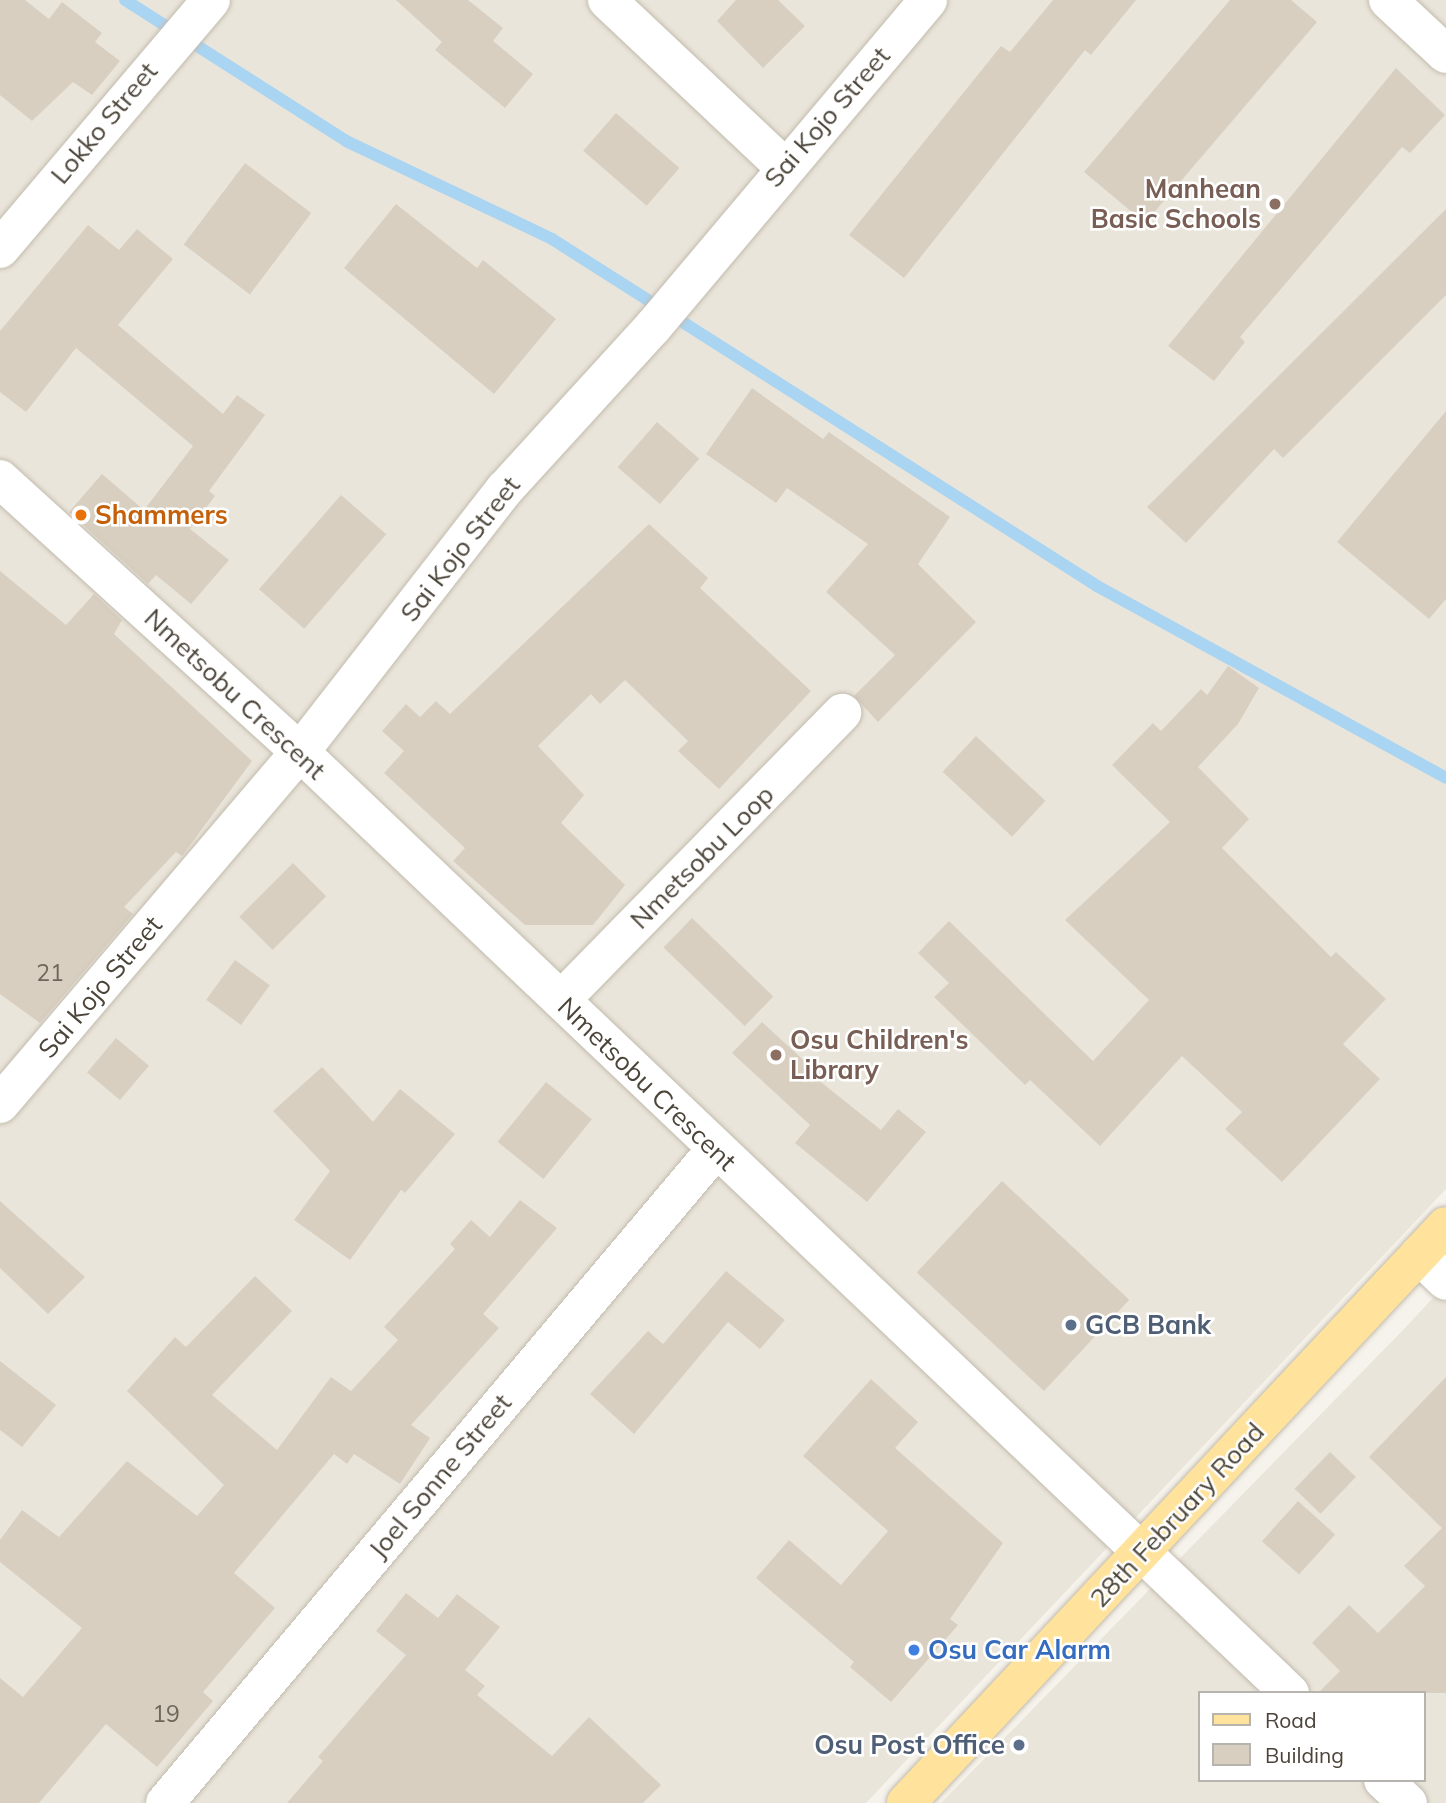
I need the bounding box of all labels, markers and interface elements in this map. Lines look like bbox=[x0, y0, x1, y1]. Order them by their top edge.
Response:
street label: Sai Kojo Street bbox=[758, 41, 896, 193]
street label: Lokko Street bbox=[44, 56, 164, 190]
place label: Manhean Basic Schools bbox=[1091, 173, 1261, 234]
marker: Manhean Basic Schools bbox=[1267, 196, 1283, 212]
street label: Sai Kojo Street bbox=[394, 470, 526, 628]
place label: Shammers bbox=[95, 499, 228, 531]
marker: Shammers bbox=[73, 507, 89, 523]
street label: Nmetsobu Crescent bbox=[138, 602, 332, 786]
street label: Nmetsobu Loop bbox=[624, 779, 780, 935]
street label: Sai Kojo Street bbox=[32, 910, 168, 1064]
house number: 21 bbox=[36, 959, 64, 987]
street label: Nmetsobu Crescent bbox=[551, 991, 743, 1177]
place label: Osu Children's Library bbox=[790, 1024, 969, 1086]
marker: Osu Children's Library bbox=[768, 1047, 784, 1063]
place label: GCB Bank bbox=[1085, 1309, 1211, 1341]
marker: GCB Bank bbox=[1063, 1317, 1079, 1333]
street label: Joel Sonne Street bbox=[362, 1388, 518, 1564]
street label: 28th February Road bbox=[1083, 1416, 1271, 1614]
place label: Osu Car Alarm bbox=[928, 1634, 1111, 1666]
marker: Osu Car Alarm bbox=[906, 1642, 922, 1658]
legend bbox=[1198, 1691, 1425, 1782]
house number: 19 bbox=[152, 1700, 180, 1728]
text: Road bbox=[1265, 1707, 1316, 1733]
place label: Osu Post Office bbox=[814, 1729, 1005, 1761]
marker: Osu Post Office bbox=[1011, 1737, 1027, 1753]
text: Building bbox=[1265, 1742, 1344, 1768]

